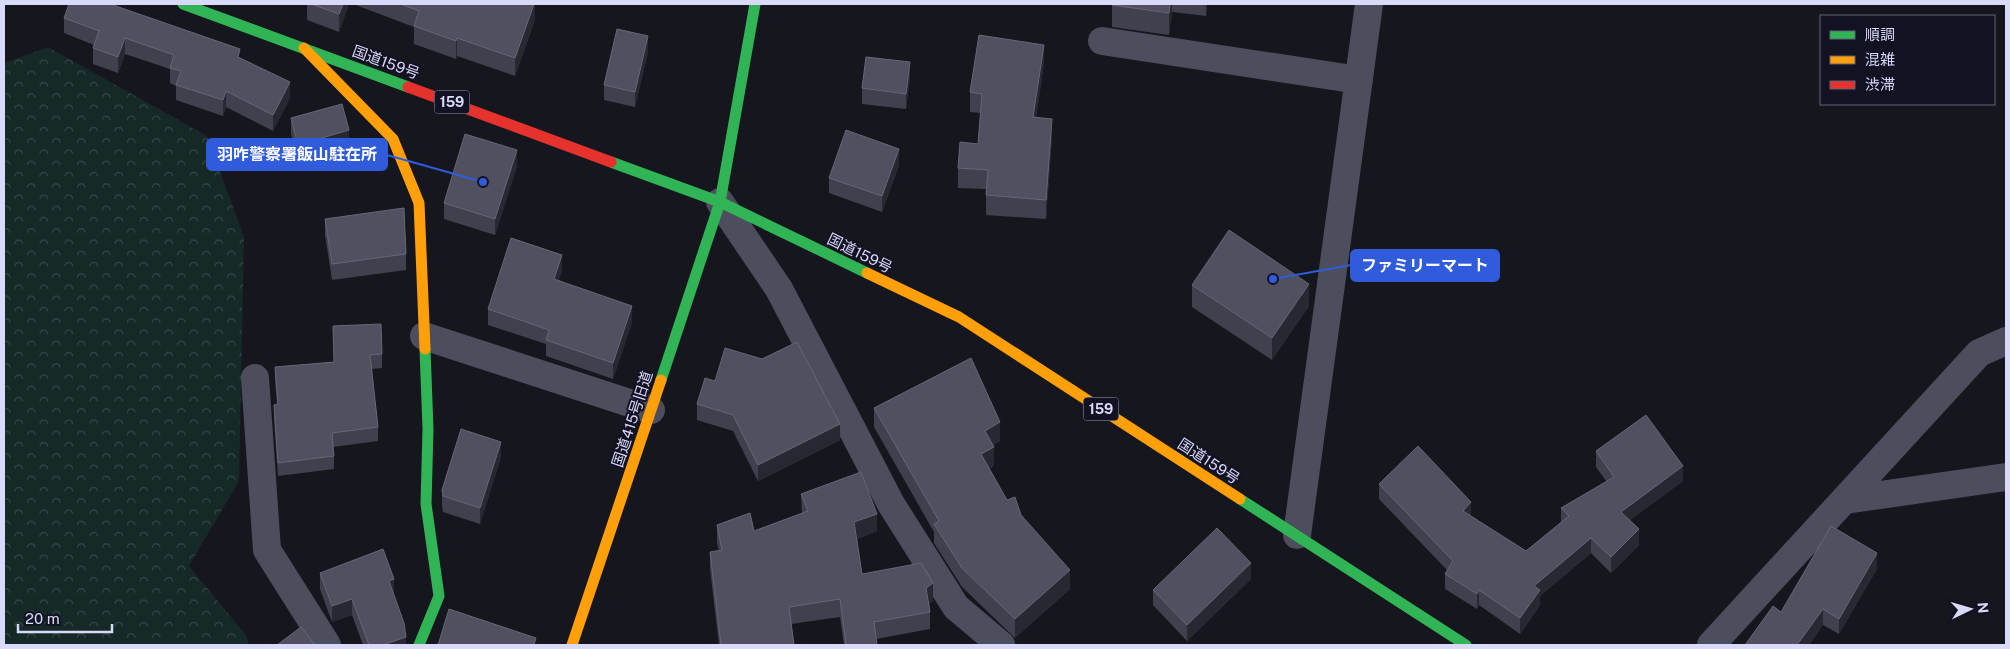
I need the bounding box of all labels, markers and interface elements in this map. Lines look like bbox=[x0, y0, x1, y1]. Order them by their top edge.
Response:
legend bbox=[1820, 15, 1995, 105]
text: 順調 bbox=[1865, 26, 1895, 43]
street label: 国道159号 bbox=[350, 42, 422, 82]
text: 混雑 bbox=[1865, 51, 1895, 68]
text: 渋滞 bbox=[1865, 76, 1895, 93]
road number: 159 bbox=[434, 90, 470, 114]
callout: 羽咋警察署飯山駐在所 bbox=[207, 139, 387, 170]
text: 羽咋警察署飯山駐在所 bbox=[217, 145, 377, 164]
street label: 国道159号 bbox=[825, 230, 895, 276]
callout: ファミリーマート bbox=[1351, 250, 1499, 281]
text: ファミリーマート bbox=[1361, 256, 1489, 275]
street label: 国道415号旧道 bbox=[608, 369, 656, 469]
road number: 159 bbox=[1084, 398, 1118, 420]
street label: 国道159号 bbox=[1175, 435, 1243, 487]
north arrow bbox=[1945, 584, 1995, 634]
scale bar bbox=[18, 602, 111, 634]
text: N bbox=[1975, 602, 1991, 614]
text: 20 m bbox=[25, 610, 60, 627]

